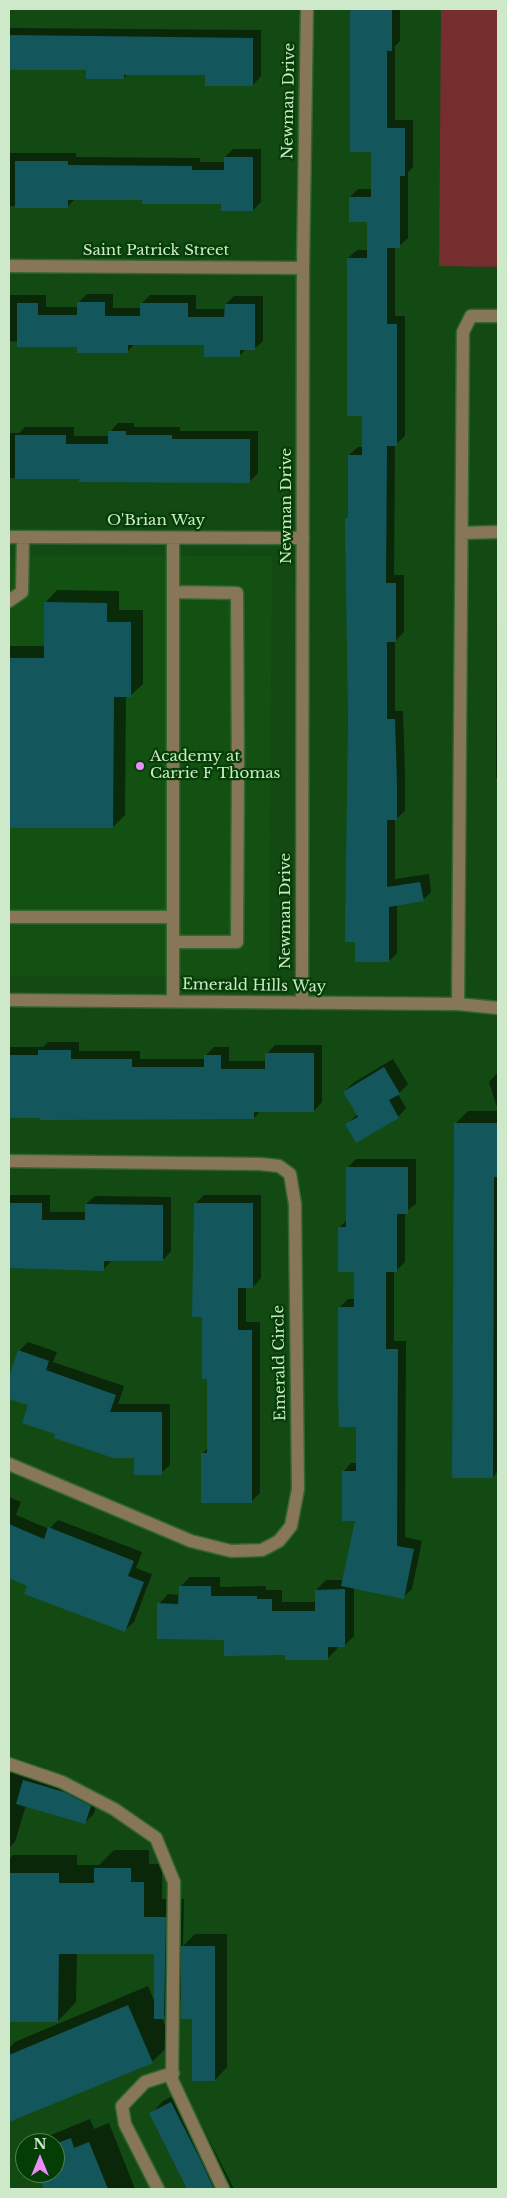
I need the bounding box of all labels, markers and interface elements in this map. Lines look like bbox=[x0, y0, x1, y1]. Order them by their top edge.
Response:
street label: Newman Drive bbox=[279, 43, 299, 159]
street label: Saint Patrick Street bbox=[83, 242, 229, 260]
street label: Newman Drive bbox=[278, 448, 296, 564]
street label: O'Brian Way bbox=[107, 512, 205, 530]
place label: Academy at Carrie F Thomas bbox=[150, 748, 280, 783]
marker: Academy at Carrie F Thomas bbox=[134, 760, 146, 772]
street label: Newman Drive bbox=[277, 853, 295, 969]
street label: Emerald Hills Way bbox=[182, 976, 326, 996]
street label: Emerald Circle bbox=[270, 1305, 290, 1421]
north arrow bbox=[15, 2133, 65, 2183]
text: N bbox=[33, 2135, 47, 2153]

